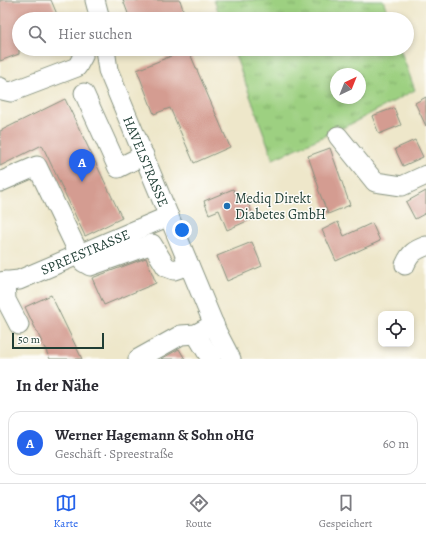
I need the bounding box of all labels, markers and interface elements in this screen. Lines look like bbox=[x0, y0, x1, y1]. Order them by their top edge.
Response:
search box bbox=[12, 12, 414, 56]
icon: search bbox=[26, 23, 48, 45]
text: Hier suchen bbox=[58, 24, 132, 44]
north arrow bbox=[330, 68, 366, 104]
street label: HAVELSTRASSE bbox=[119, 113, 173, 210]
pin: A bbox=[69, 149, 95, 182]
place label: Mediq Direkt Diabetes GmbH bbox=[235, 189, 326, 224]
marker: Mediq Direkt Diabetes GmbH bbox=[222, 201, 232, 211]
your location bbox=[172, 220, 192, 240]
street label: SPREESTRASSE bbox=[38, 224, 133, 279]
map controls bbox=[378, 311, 414, 347]
button: locate bbox=[378, 311, 414, 347]
scale bar bbox=[12, 331, 104, 350]
text: 50 m bbox=[18, 332, 40, 347]
text: In der Nähe bbox=[16, 374, 99, 397]
text: Werner Hagemann & Sohn oHG bbox=[55, 425, 254, 445]
text: A bbox=[26, 435, 34, 452]
text: 60 m bbox=[383, 435, 409, 452]
text: Geschäft · Spreestraße bbox=[55, 445, 173, 462]
tab: Karte bbox=[54, 492, 78, 531]
tab: Route bbox=[185, 492, 212, 531]
tab: Gespeichert bbox=[319, 492, 372, 531]

